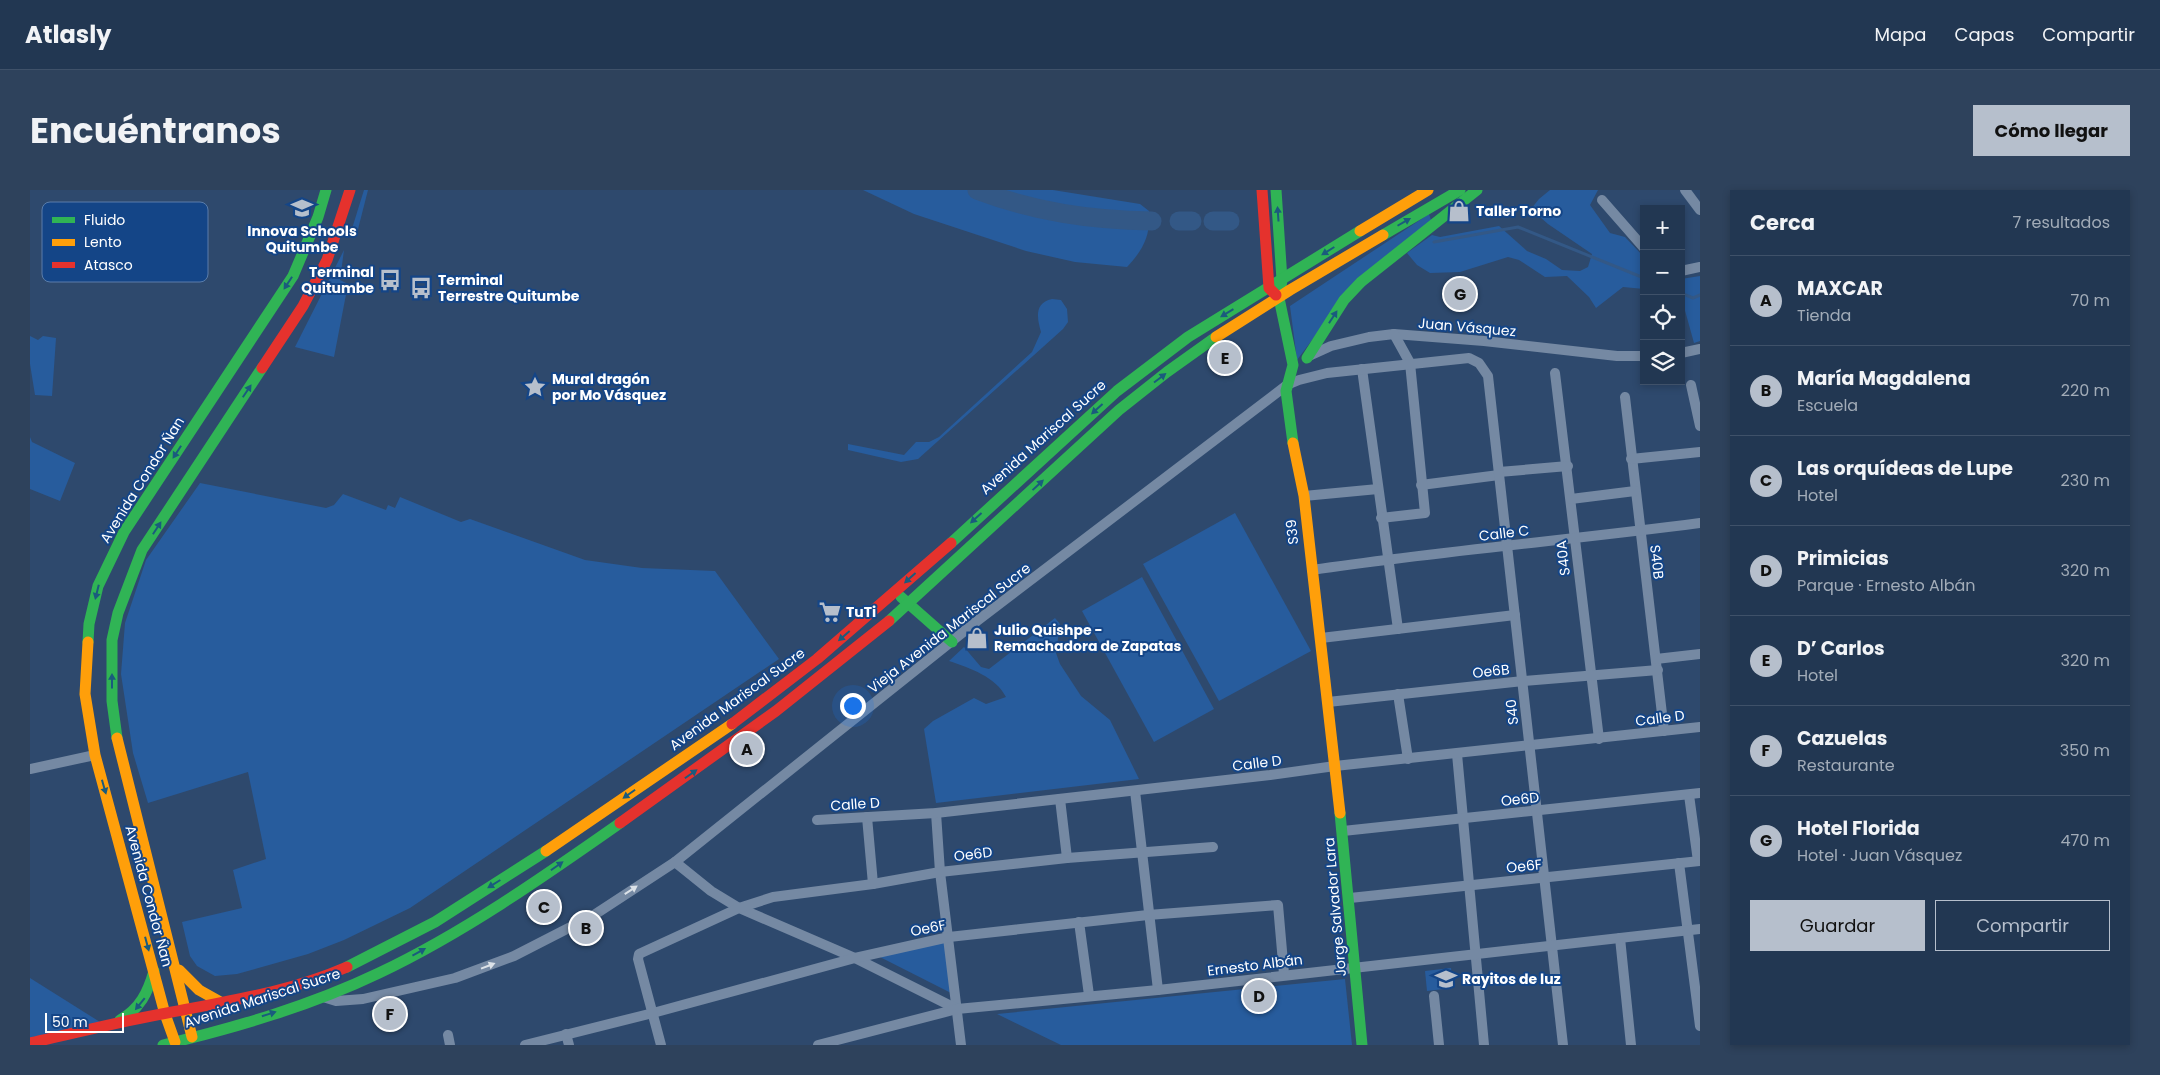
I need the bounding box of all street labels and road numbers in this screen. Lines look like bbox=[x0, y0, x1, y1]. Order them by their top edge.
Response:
street label: Juan Vásquez bbox=[1417, 313, 1517, 341]
street label: Avenida Mariscal Sucre bbox=[976, 375, 1111, 499]
street label: Avenida Condor Ñan bbox=[95, 413, 189, 547]
street label: S39 bbox=[1281, 518, 1303, 546]
street label: Calle C bbox=[1478, 520, 1530, 546]
street label: S40A bbox=[1551, 539, 1575, 577]
street label: S40B bbox=[1645, 544, 1669, 580]
street label: Vieja Avenida Mariscal Sucre bbox=[863, 558, 1035, 698]
street label: Avenida Mariscal Sucre bbox=[666, 644, 808, 754]
street label: Oe6B bbox=[1471, 659, 1511, 683]
street label: S40 bbox=[1501, 698, 1523, 726]
street label: Calle D bbox=[1634, 705, 1686, 731]
street label: Calle D bbox=[1231, 750, 1283, 776]
street label: Oe6D bbox=[1500, 787, 1540, 811]
street label: Calle D bbox=[830, 792, 880, 816]
street label: Avenida Condor Ñan bbox=[121, 823, 177, 969]
street label: Jorge Salvador Lara bbox=[1319, 837, 1351, 977]
street label: Oe6D bbox=[953, 842, 993, 866]
street label: Oe6F bbox=[1505, 854, 1543, 878]
street label: Oe6F bbox=[909, 915, 947, 941]
street label: Ernesto Albán bbox=[1206, 949, 1304, 981]
street label: Avenida Mariscal Sucre bbox=[181, 963, 343, 1033]

